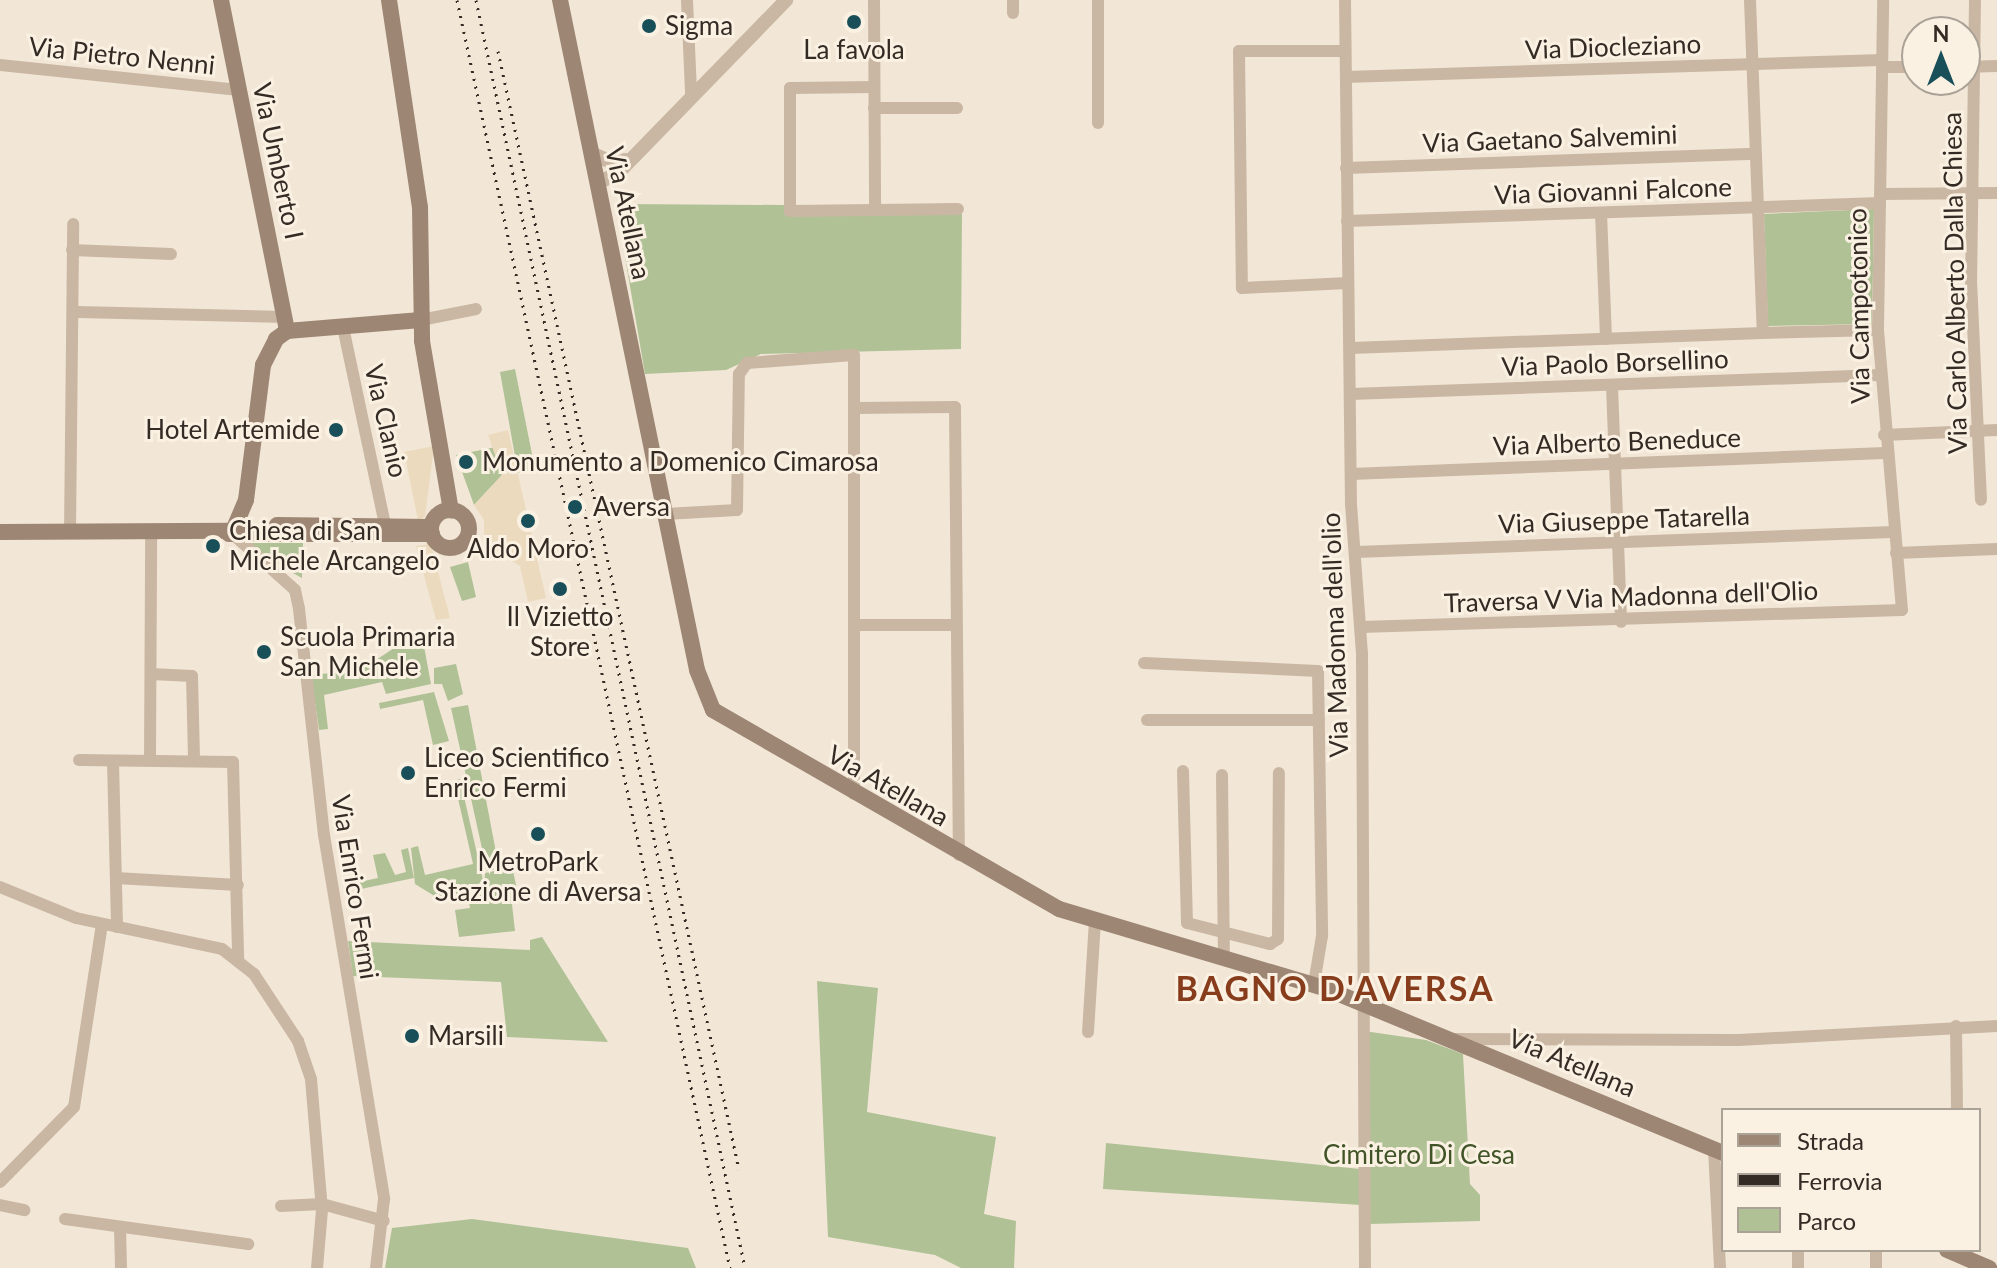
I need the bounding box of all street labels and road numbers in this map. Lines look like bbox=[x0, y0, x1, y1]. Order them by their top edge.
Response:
street label: Via Diocleziano bbox=[1524, 28, 1702, 66]
street label: Via Pietro Nenni bbox=[27, 31, 217, 81]
street label: Via Umberto I bbox=[246, 80, 310, 242]
street label: Via Carlo Alberto Dalla Chiesa bbox=[1936, 111, 1974, 455]
street label: Via Gaetano Salvemini bbox=[1422, 119, 1678, 159]
street label: Via Atellana bbox=[599, 143, 657, 283]
street label: Via Giovanni Falcone bbox=[1494, 171, 1732, 211]
street label: Via Campotonico bbox=[1842, 208, 1876, 404]
street label: Via Paolo Borsellino bbox=[1501, 343, 1729, 383]
street label: Via Clanio bbox=[358, 361, 414, 481]
street label: Via Alberto Beneduce bbox=[1492, 422, 1742, 462]
street label: Via Giuseppe Tatarella bbox=[1497, 500, 1751, 540]
street label: Via Madonna dell'olio bbox=[1315, 512, 1355, 758]
street label: Traversa V Via Madonna dell'Olio bbox=[1442, 575, 1820, 619]
street label: Via Atellana bbox=[821, 739, 955, 833]
street label: Via Enrico Fermi bbox=[325, 793, 385, 981]
street label: Via Atellana bbox=[1503, 1022, 1641, 1104]

